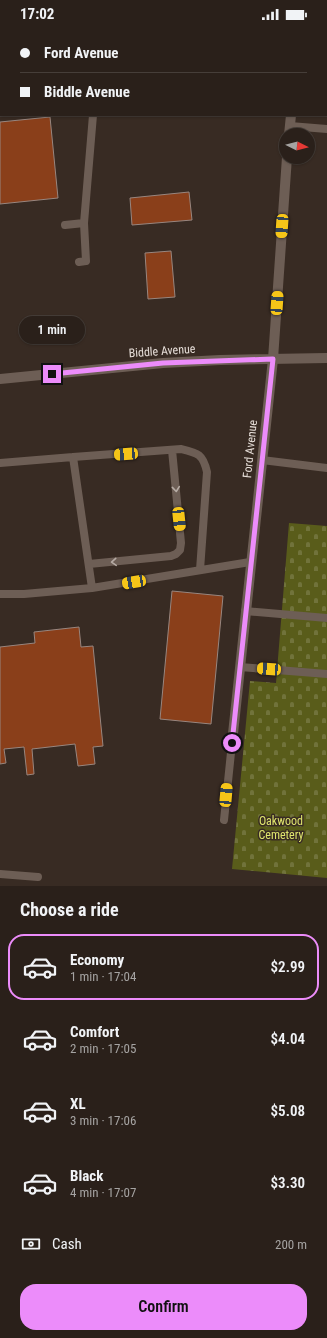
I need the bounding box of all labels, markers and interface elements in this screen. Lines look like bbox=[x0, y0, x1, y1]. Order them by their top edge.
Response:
text: 17:02 bbox=[20, 5, 54, 23]
text: Ford Avenue bbox=[44, 44, 119, 62]
text: Biddle Avenue bbox=[44, 83, 130, 101]
north arrow bbox=[279, 128, 315, 164]
map controls bbox=[279, 128, 315, 164]
car bbox=[275, 214, 289, 238]
car bbox=[270, 291, 284, 315]
callout: 1 min bbox=[19, 316, 85, 344]
text: 1 min bbox=[38, 322, 66, 337]
street label: Biddle Avenue bbox=[128, 342, 196, 360]
route end bbox=[43, 365, 61, 383]
street label: Ford Avenue bbox=[240, 419, 260, 479]
car bbox=[114, 447, 138, 461]
one-way arrow bbox=[172, 486, 181, 492]
car bbox=[172, 506, 186, 532]
one-way arrow bbox=[111, 557, 117, 566]
car bbox=[121, 574, 147, 590]
car bbox=[257, 662, 281, 676]
route start bbox=[223, 734, 241, 752]
car bbox=[219, 783, 233, 807]
park label: Oakwood Cemetery bbox=[258, 814, 304, 842]
text: Choose a ride bbox=[20, 899, 119, 920]
icon: car bbox=[22, 949, 58, 985]
text: Economy bbox=[70, 951, 124, 969]
text: $2.99 bbox=[271, 958, 305, 976]
text: 1 min · 17:04 bbox=[70, 969, 136, 984]
icon: car bbox=[22, 1021, 58, 1057]
text: Comfort bbox=[70, 1023, 119, 1041]
text: $4.04 bbox=[271, 1030, 305, 1048]
text: 2 min · 17:05 bbox=[70, 1041, 136, 1056]
icon: car bbox=[22, 1093, 58, 1129]
text: XL bbox=[70, 1095, 86, 1113]
text: $5.08 bbox=[271, 1102, 305, 1120]
text: 3 min · 17:06 bbox=[70, 1113, 136, 1128]
icon: car bbox=[22, 1165, 58, 1201]
text: Black bbox=[70, 1167, 103, 1185]
text: $3.30 bbox=[271, 1174, 305, 1192]
text: 4 min · 17:07 bbox=[70, 1185, 136, 1200]
icon: cash bbox=[20, 1233, 42, 1255]
text: Cash bbox=[52, 1235, 82, 1253]
text: 200 m bbox=[275, 1237, 307, 1252]
button: Confirm bbox=[20, 1284, 307, 1330]

